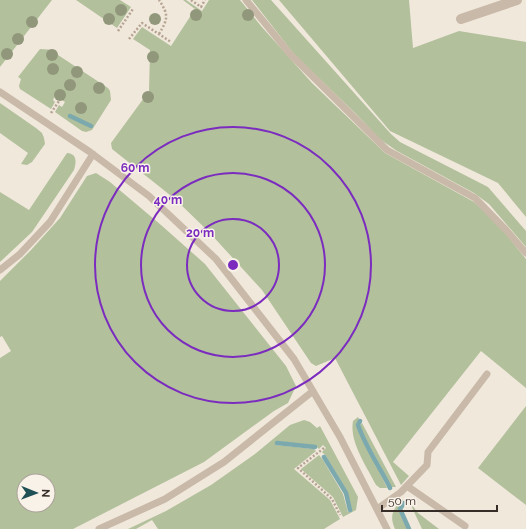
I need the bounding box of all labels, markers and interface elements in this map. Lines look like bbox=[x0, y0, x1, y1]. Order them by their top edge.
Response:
text: 60 m bbox=[121, 161, 149, 175]
text: 40 m bbox=[154, 193, 182, 207]
text: 20 m bbox=[186, 226, 214, 240]
centre of rings bbox=[226, 258, 240, 272]
north arrow bbox=[16, 473, 56, 513]
scale bar bbox=[382, 487, 497, 513]
text: N bbox=[39, 489, 52, 497]
text: 50 m bbox=[388, 494, 416, 508]

